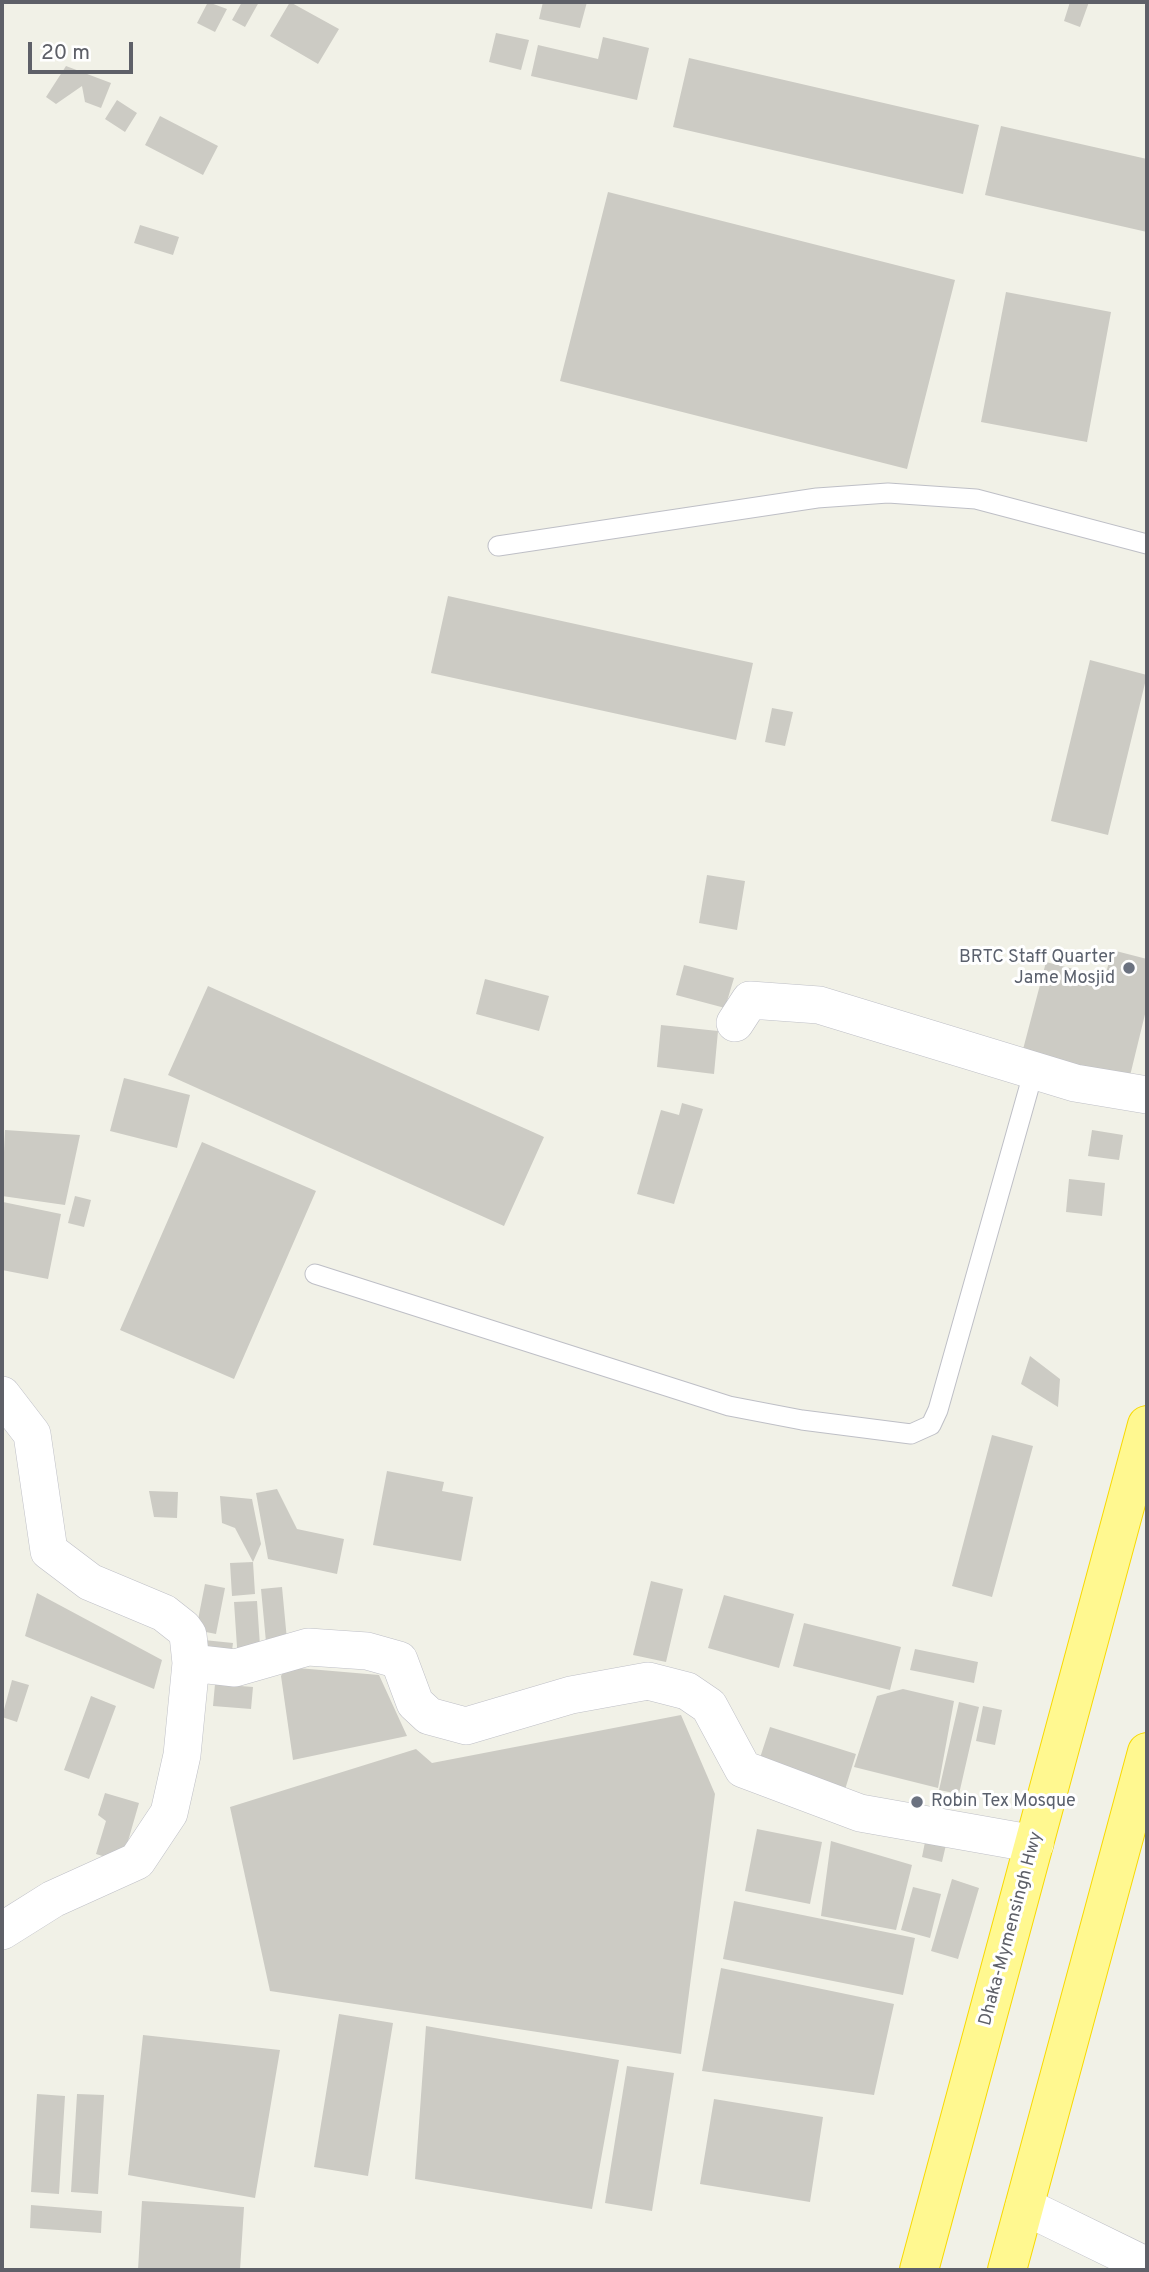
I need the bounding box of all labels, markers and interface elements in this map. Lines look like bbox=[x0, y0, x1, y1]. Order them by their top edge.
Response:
scale bar bbox=[32, 28, 136, 72]
text: 20 m bbox=[41, 40, 90, 67]
place label: BRTC Staff Quarter Jame Mosjid bbox=[959, 947, 1115, 990]
marker: BRTC Staff Quarter Jame Mosjid bbox=[1121, 960, 1137, 976]
place label: Robin Tex Mosque bbox=[931, 1791, 1076, 1813]
marker: Robin Tex Mosque bbox=[909, 1794, 925, 1810]
street label: Dhaka-Mymensingh Hwy bbox=[976, 1830, 1048, 2028]

